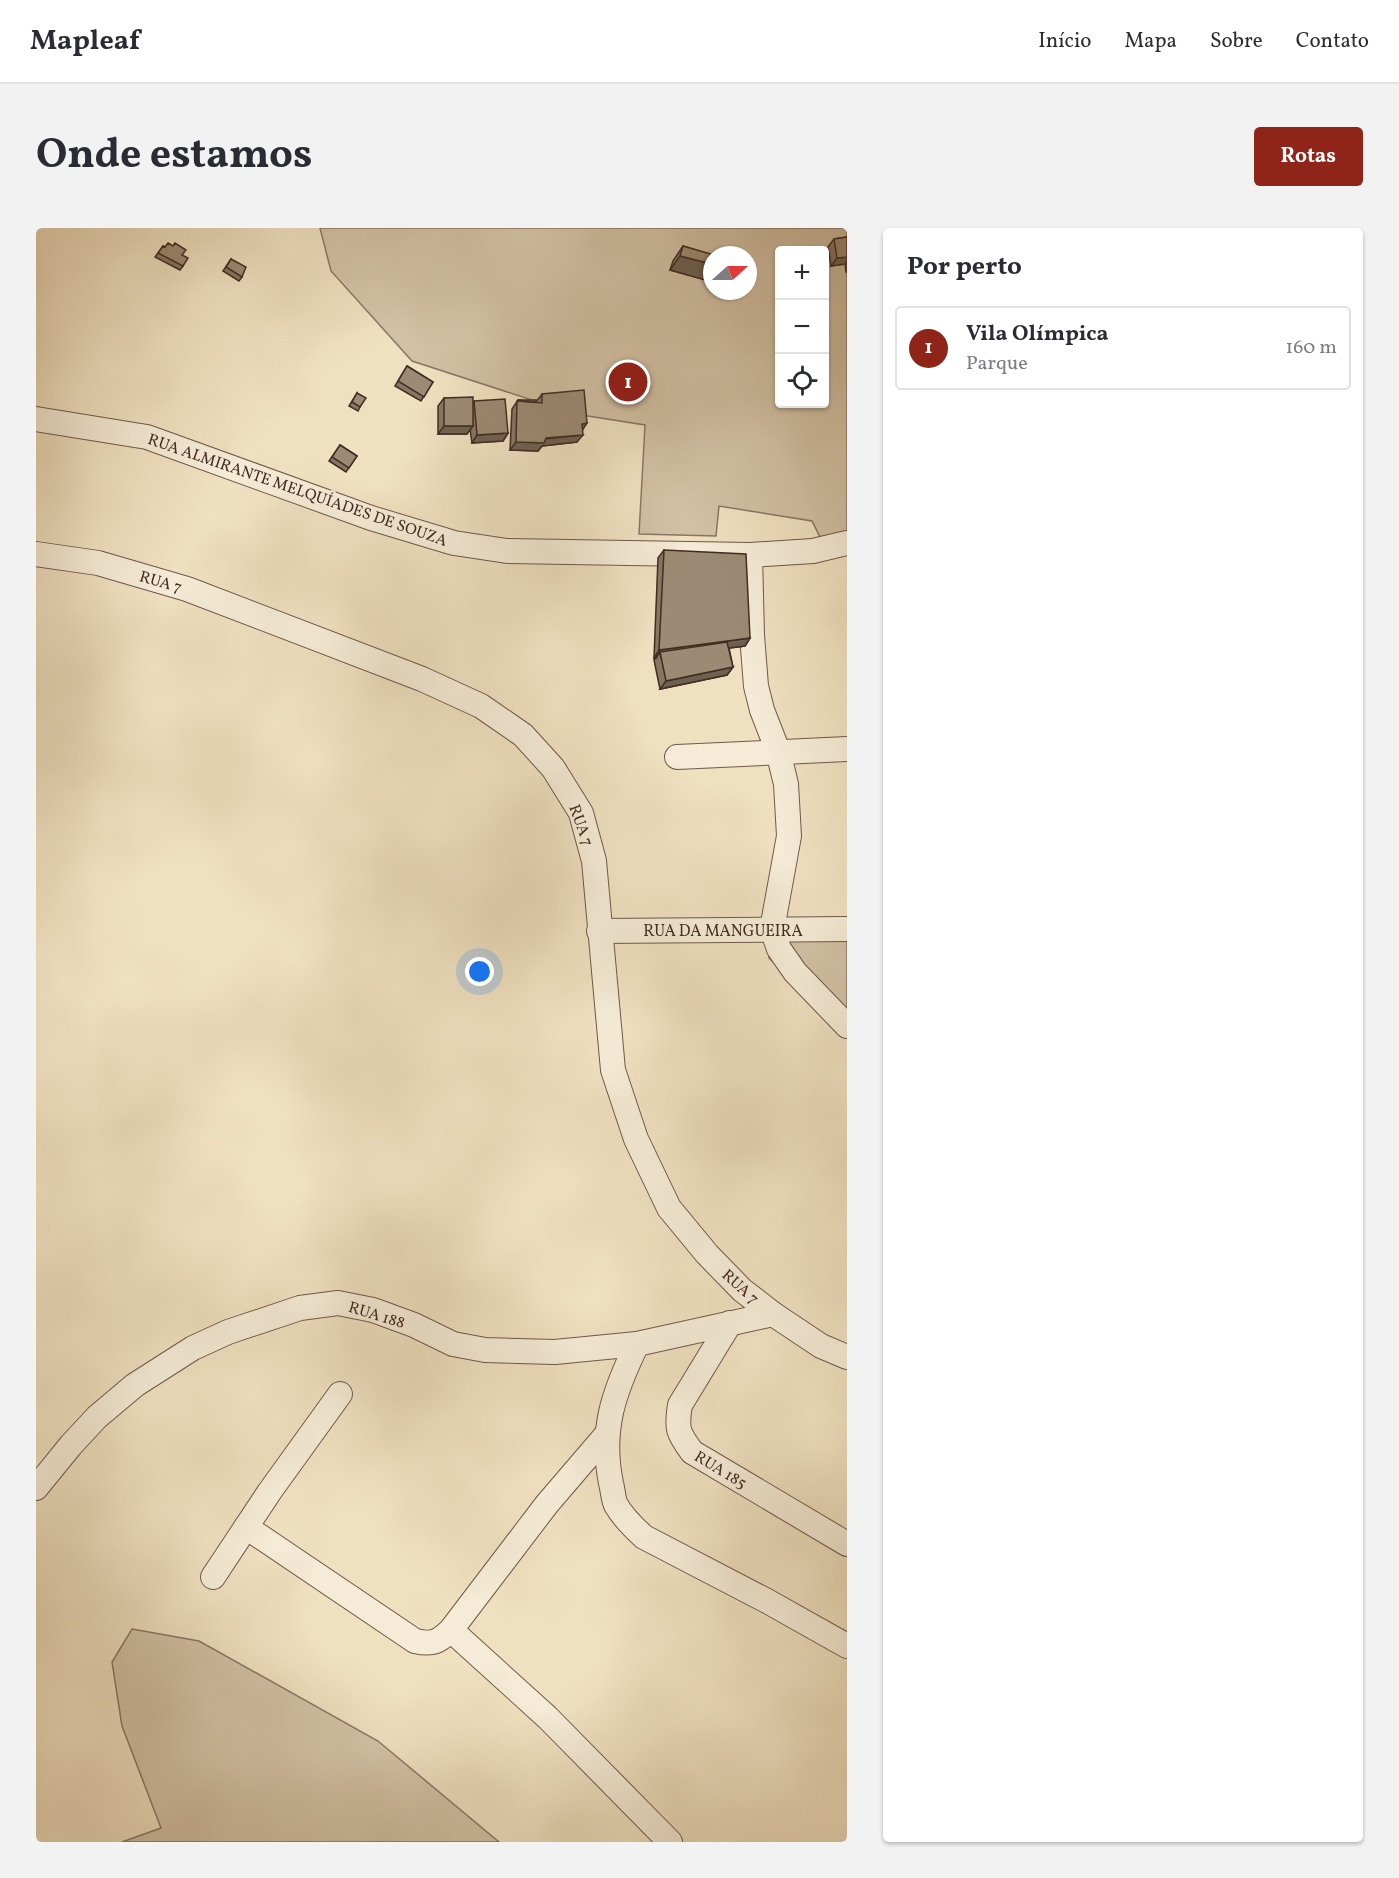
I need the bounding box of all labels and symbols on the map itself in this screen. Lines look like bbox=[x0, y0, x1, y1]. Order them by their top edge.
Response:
north arrow bbox=[703, 246, 757, 300]
pin: 1 bbox=[608, 360, 648, 404]
street label: RUA ALMIRANTE MELQUÍADES DE SOUZA bbox=[145, 429, 450, 553]
street label: RUA 7 bbox=[137, 566, 185, 600]
street label: RUA 7 bbox=[562, 802, 598, 850]
street label: RUA DA MANGUEIRA bbox=[643, 921, 803, 943]
your location bbox=[465, 957, 494, 986]
street label: RUA 7 bbox=[716, 1265, 763, 1310]
street label: RUA 188 bbox=[345, 1297, 407, 1335]
street label: RUA 185 bbox=[690, 1446, 750, 1495]

